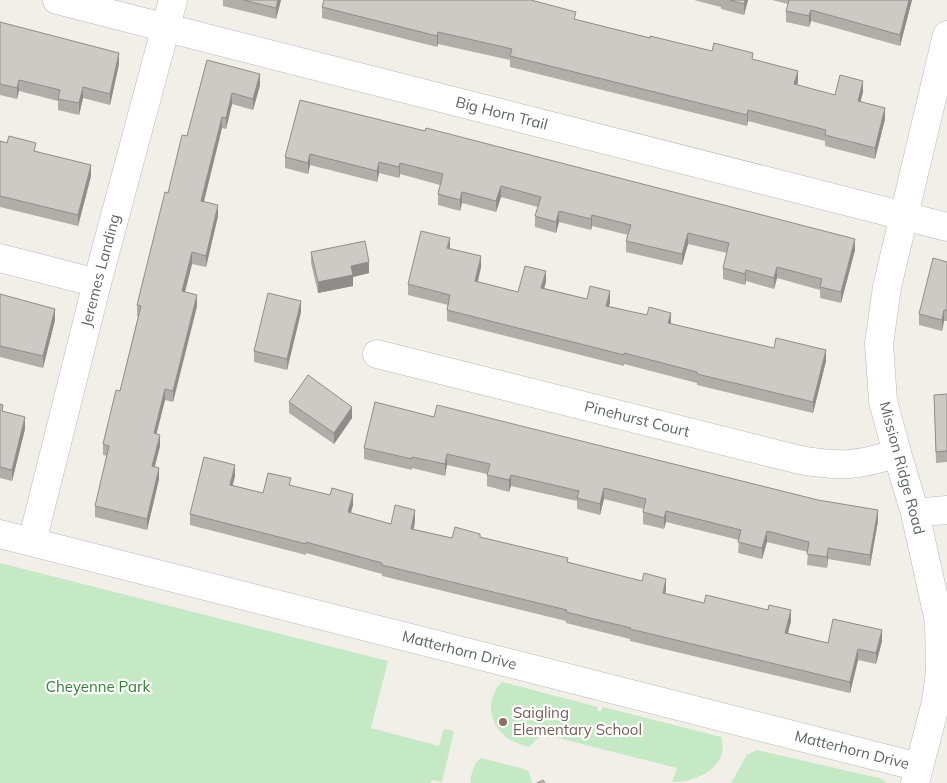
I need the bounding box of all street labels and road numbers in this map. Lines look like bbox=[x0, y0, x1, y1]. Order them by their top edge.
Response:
street label: Big Horn Trail bbox=[454, 92, 550, 134]
street label: Jeremes Landing bbox=[76, 212, 124, 329]
street label: Pinehurst Court bbox=[582, 396, 692, 441]
street label: Mission Ridge Road bbox=[876, 399, 929, 537]
street label: Matterhorn Drive bbox=[400, 626, 519, 674]
street label: Matterhorn Drive bbox=[793, 726, 911, 773]

